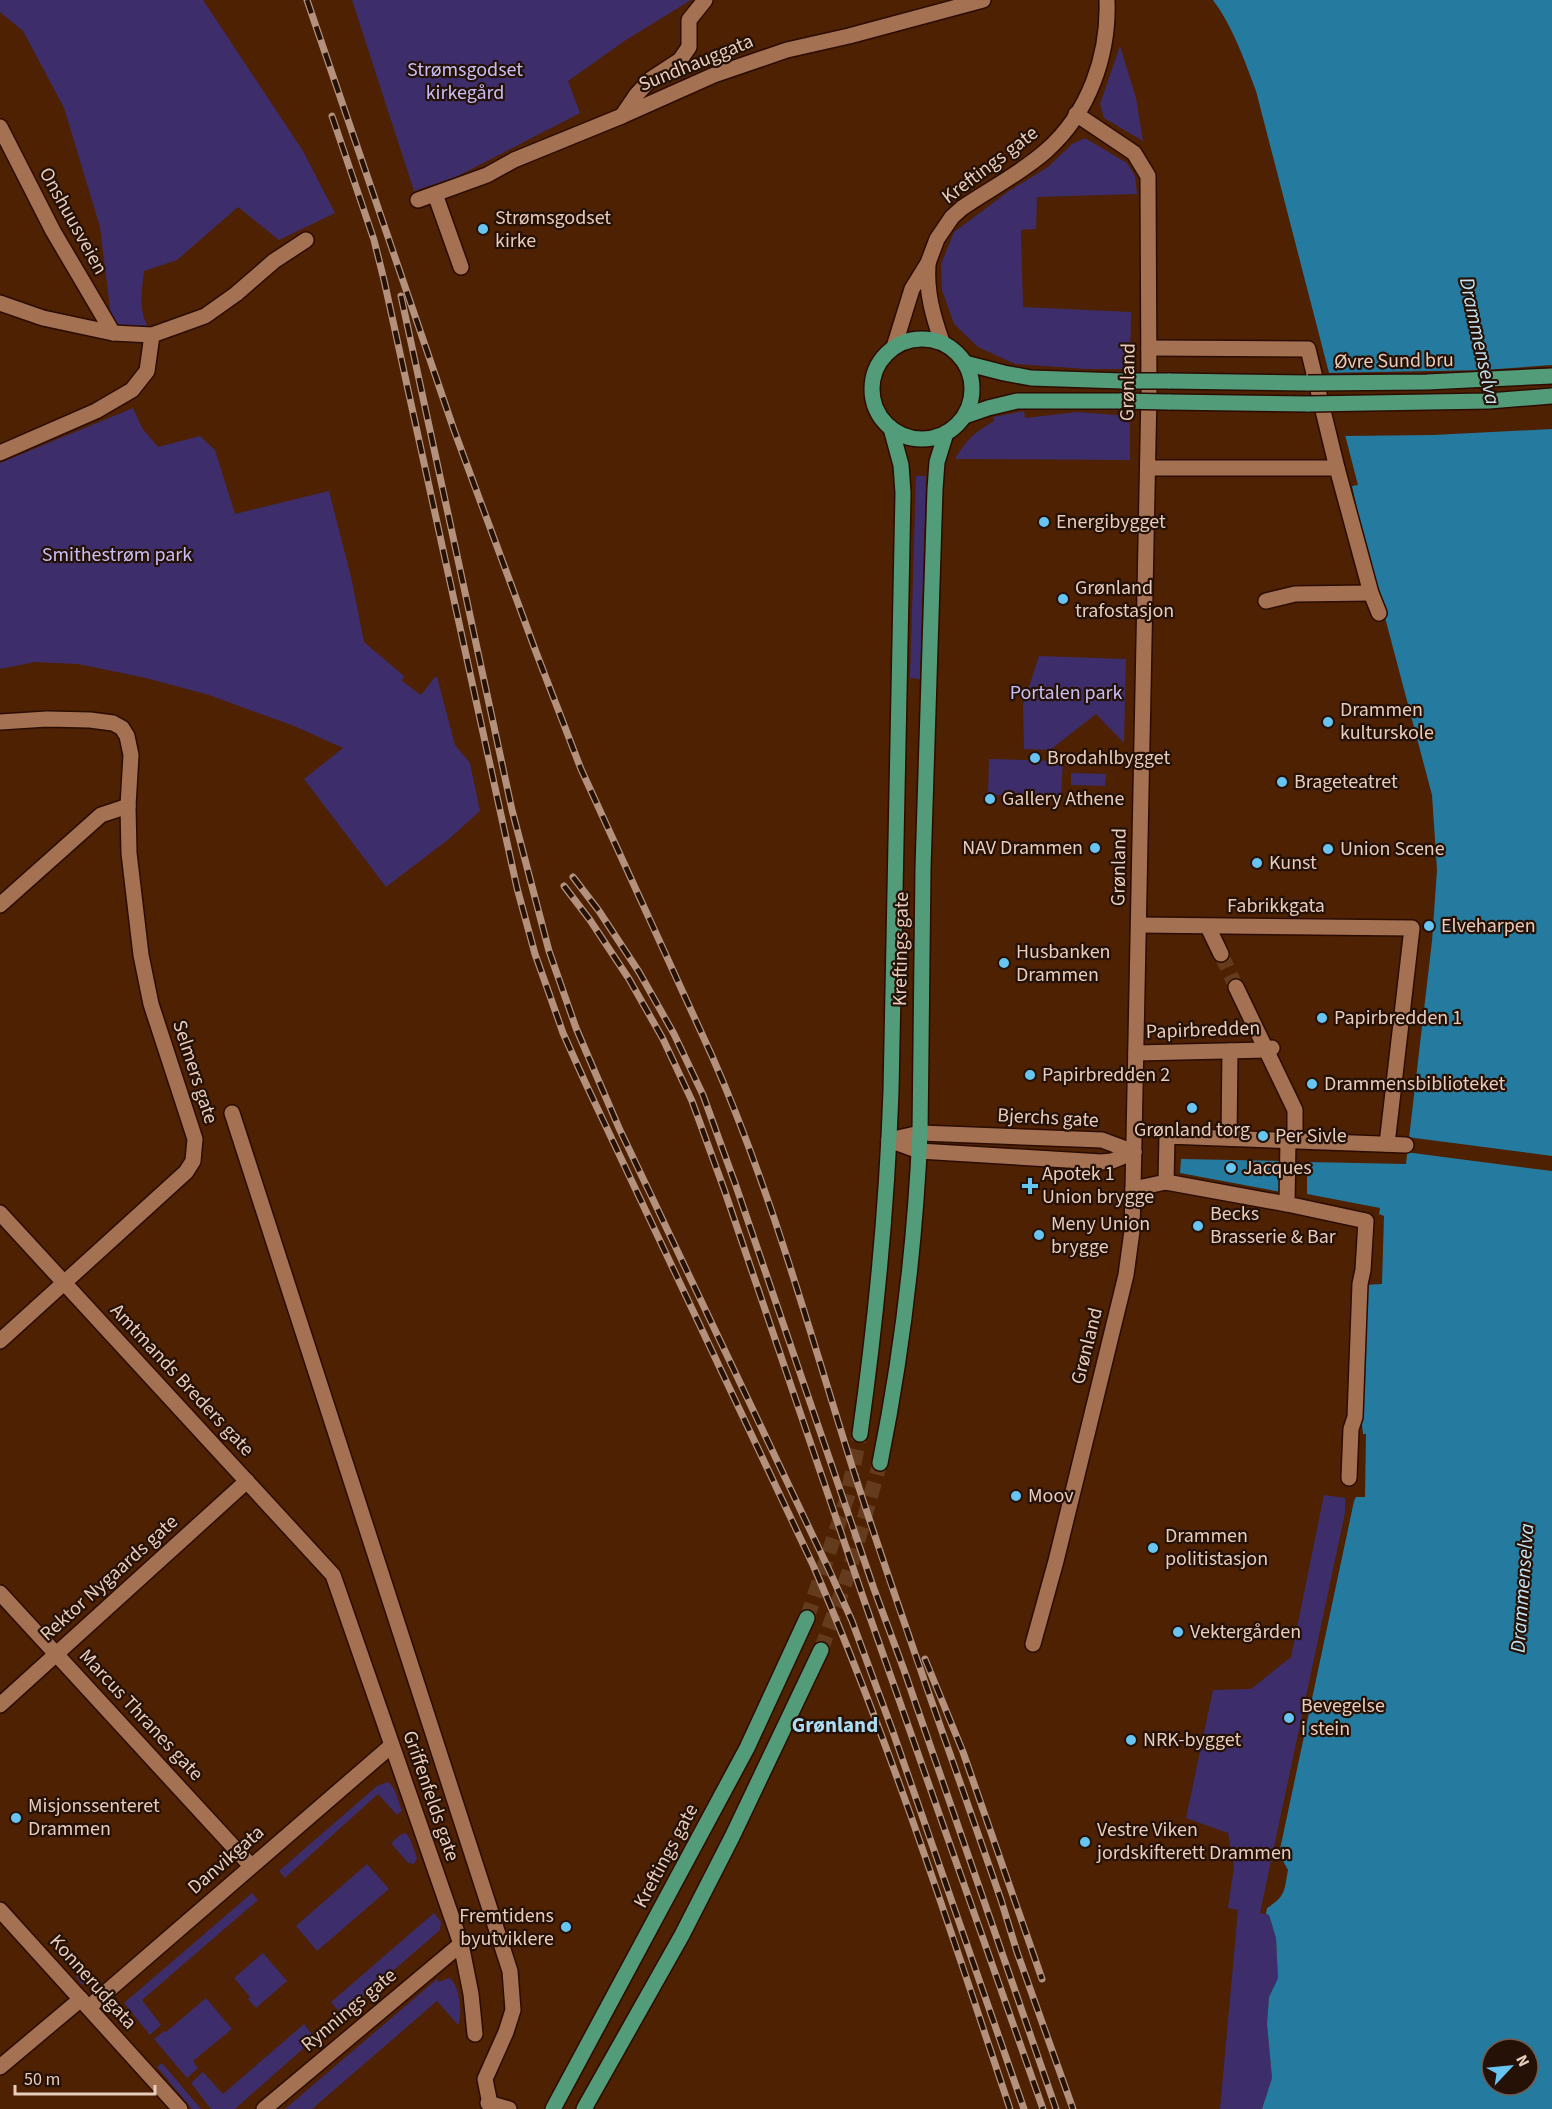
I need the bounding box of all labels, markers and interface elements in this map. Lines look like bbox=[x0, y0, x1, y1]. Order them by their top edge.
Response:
street label: Sundhauggata bbox=[634, 27, 758, 99]
park label: Strømsgodset kirkegård bbox=[407, 56, 523, 107]
street label: Kreftings gate bbox=[936, 119, 1044, 211]
street label: Onshuusveien bbox=[32, 162, 114, 280]
place label: Strømsgodset kirke bbox=[495, 204, 611, 255]
marker: Strømsgodset kirke bbox=[476, 222, 490, 236]
water label: Drammenselva bbox=[1452, 274, 1508, 408]
street label: Grønland bbox=[1113, 343, 1143, 421]
street label: Øvre Sund bru bbox=[1334, 346, 1454, 376]
place label: Energibygget bbox=[1056, 508, 1166, 536]
marker: Energibygget bbox=[1037, 515, 1051, 529]
park label: Smithestrøm park bbox=[42, 541, 192, 569]
place label: Grønland trafostasjon bbox=[1075, 574, 1174, 625]
marker: Grønland trafostasjon bbox=[1056, 592, 1070, 606]
park label: Portalen park bbox=[1010, 679, 1122, 707]
place label: Drammen kulturskole bbox=[1340, 696, 1434, 747]
marker: Drammen kulturskole bbox=[1321, 715, 1335, 729]
place label: Brodahlbygget bbox=[1047, 744, 1170, 772]
marker: Brodahlbygget bbox=[1028, 751, 1042, 765]
place label: Brageteatret bbox=[1294, 768, 1398, 796]
marker: Brageteatret bbox=[1275, 775, 1289, 789]
place label: Gallery Athene bbox=[1002, 785, 1124, 813]
marker: Gallery Athene bbox=[983, 792, 997, 806]
street label: Grønland bbox=[1104, 828, 1134, 906]
place label: NAV Drammen bbox=[962, 834, 1083, 862]
place label: Union Scene bbox=[1340, 835, 1445, 863]
marker: NAV Drammen bbox=[1088, 841, 1102, 855]
marker: Union Scene bbox=[1321, 842, 1335, 856]
place label: Kunst bbox=[1269, 849, 1317, 877]
marker: Kunst bbox=[1250, 856, 1264, 870]
street label: Kreftings gate bbox=[886, 892, 916, 1006]
street label: Fabrikkgata bbox=[1227, 892, 1325, 920]
place label: Elveharpen bbox=[1441, 912, 1536, 940]
marker: Elveharpen bbox=[1422, 919, 1436, 933]
place label: Husbanken Drammen bbox=[1016, 938, 1111, 989]
marker: Husbanken Drammen bbox=[997, 956, 1011, 970]
place label: Papirbredden 1 bbox=[1334, 1004, 1462, 1032]
marker: Papirbredden 1 bbox=[1315, 1011, 1329, 1025]
street label: Papirbredden bbox=[1145, 1014, 1261, 1046]
street label: Selmers gate bbox=[165, 1017, 225, 1127]
place label: Papirbredden 2 bbox=[1042, 1061, 1170, 1089]
marker: Papirbredden 2 bbox=[1023, 1068, 1037, 1082]
place label: Drammensbiblioteket bbox=[1324, 1070, 1505, 1098]
marker: Drammensbiblioteket bbox=[1305, 1077, 1319, 1091]
street label: Bjerchs gate bbox=[996, 1101, 1100, 1135]
marker: Grønland torg bbox=[1185, 1101, 1199, 1115]
place label: Grønland torg bbox=[1134, 1116, 1250, 1144]
place label: Per Sivle bbox=[1275, 1122, 1347, 1150]
marker: Per Sivle bbox=[1256, 1129, 1270, 1143]
place label: Jacques bbox=[1243, 1154, 1312, 1182]
place label: Apotek 1 Union brygge bbox=[1042, 1160, 1154, 1211]
marker: Jacques bbox=[1224, 1161, 1238, 1175]
marker: Apotek 1 Union brygge bbox=[1023, 1179, 1037, 1193]
place label: Becks Brasserie & Bar bbox=[1210, 1200, 1336, 1251]
place label: Meny Union brygge bbox=[1051, 1210, 1150, 1261]
marker: Becks Brasserie & Bar bbox=[1191, 1219, 1205, 1233]
marker: Meny Union brygge bbox=[1032, 1228, 1046, 1242]
street label: Amtmands Breders gate bbox=[104, 1297, 260, 1463]
street label: Grønland bbox=[1064, 1305, 1110, 1387]
place label: Moov bbox=[1028, 1482, 1074, 1510]
marker: Moov bbox=[1009, 1489, 1023, 1503]
street label: Rektor Nygaards gate bbox=[34, 1508, 184, 1648]
place label: Drammen politistasjon bbox=[1165, 1522, 1268, 1573]
water label: Drammenselva bbox=[1503, 1522, 1541, 1654]
marker: Drammen politistasjon bbox=[1146, 1541, 1160, 1555]
place label: Vektergården bbox=[1190, 1618, 1301, 1646]
marker: Vektergården bbox=[1171, 1625, 1185, 1639]
street label: Marcus Thranes gate bbox=[72, 1643, 210, 1787]
place label: Bevegelse i stein bbox=[1301, 1692, 1385, 1743]
district label: Grønland bbox=[792, 1710, 878, 1740]
marker: Bevegelse i stein bbox=[1282, 1711, 1296, 1725]
place label: NRK-bygget bbox=[1143, 1726, 1241, 1754]
street label: Griffenfelds gate bbox=[396, 1727, 466, 1865]
marker: NRK-bygget bbox=[1124, 1733, 1138, 1747]
place label: Misjonssenteret Drammen bbox=[28, 1792, 160, 1843]
street label: Kreftings gate bbox=[627, 1799, 705, 1913]
marker: Misjonssenteret Drammen bbox=[9, 1811, 23, 1825]
place label: Vestre Viken jordskifterett Drammen bbox=[1096, 1816, 1292, 1867]
street label: Danvikgata bbox=[182, 1819, 270, 1901]
marker: Vestre Viken jordskifterett Drammen bbox=[1078, 1835, 1092, 1849]
place label: Fremtidens byutviklere bbox=[459, 1902, 554, 1953]
marker: Fremtidens byutviklere bbox=[559, 1920, 573, 1934]
street label: Konnerudgata bbox=[43, 1928, 143, 2036]
street label: Rynnings gate bbox=[295, 1962, 403, 2058]
north arrow bbox=[1480, 2037, 1540, 2097]
text: N bbox=[1510, 2051, 1535, 2070]
scale bar bbox=[15, 2058, 154, 2096]
text: 50 m bbox=[24, 2067, 60, 2092]

